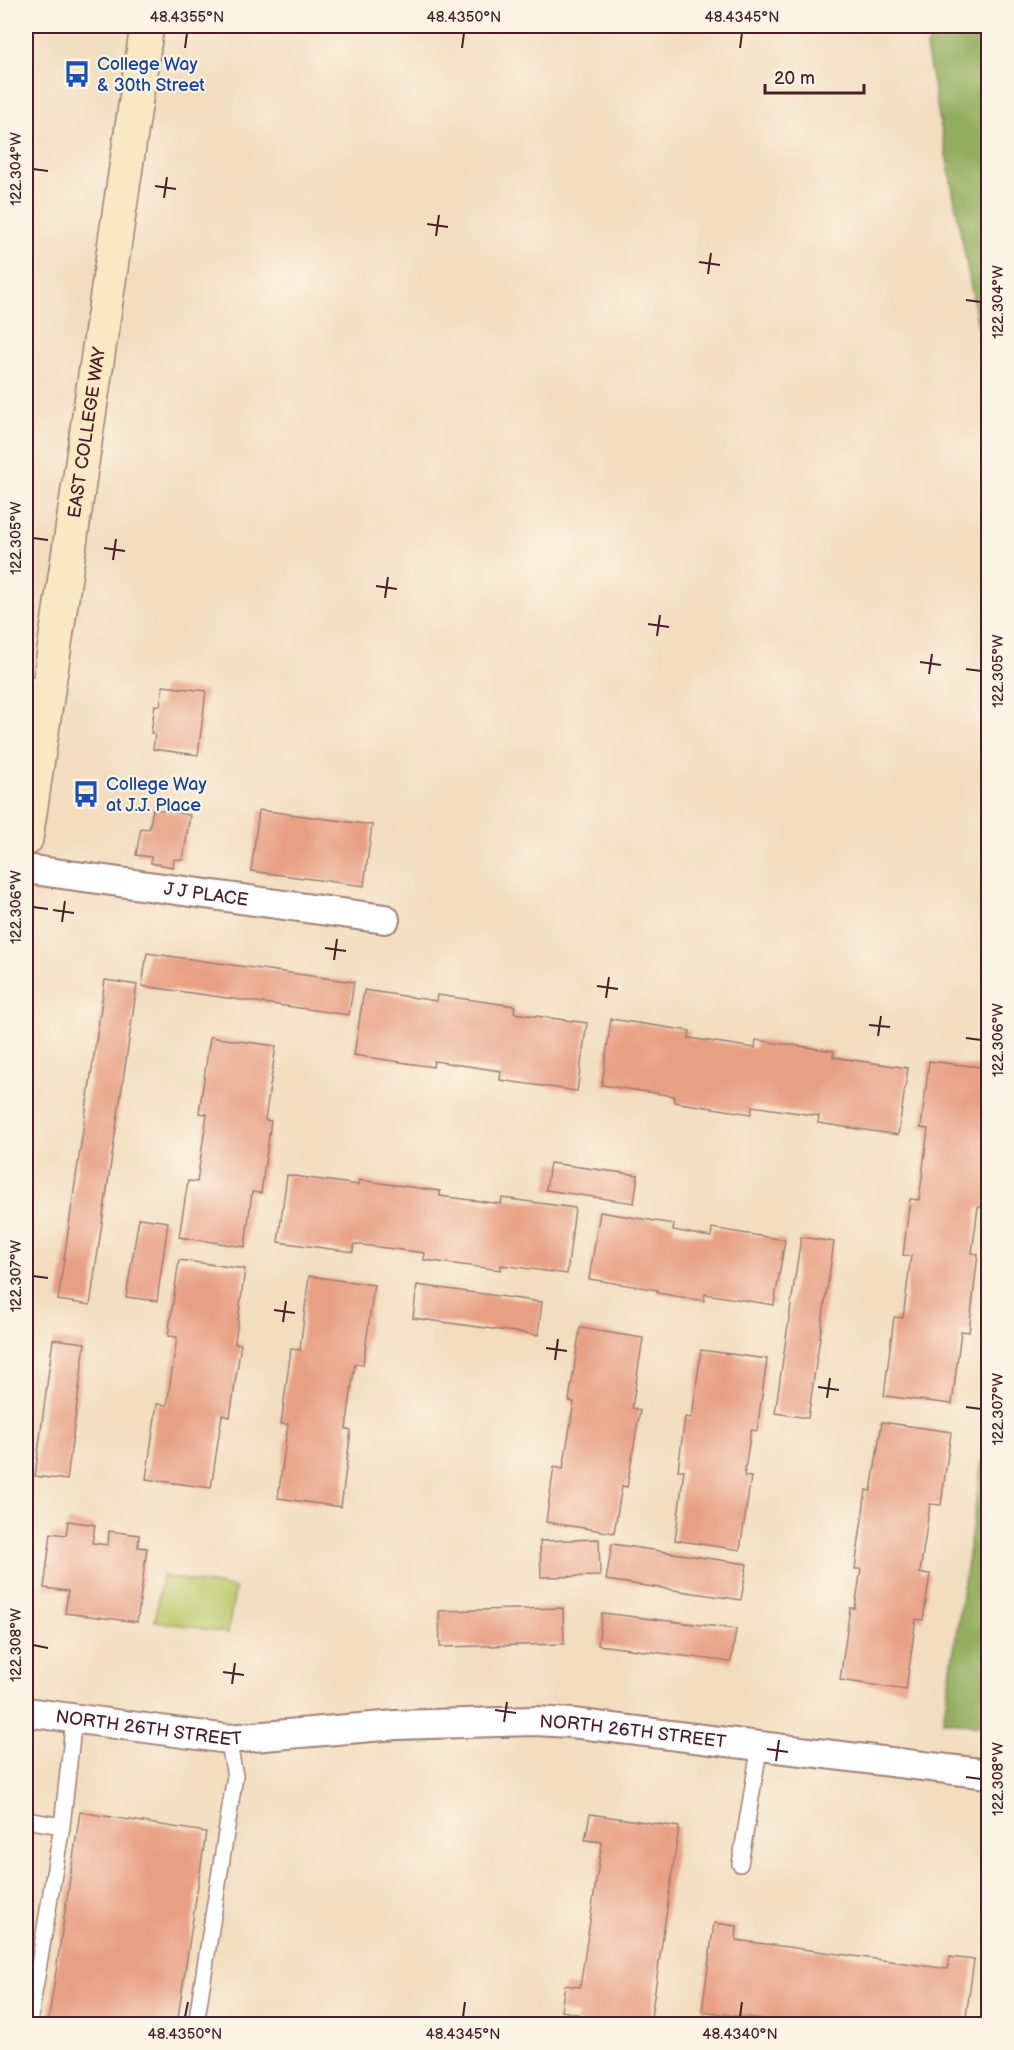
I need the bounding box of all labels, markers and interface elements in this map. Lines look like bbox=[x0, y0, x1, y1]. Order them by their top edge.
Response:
text: 48.4355°N bbox=[150, 8, 224, 27]
text: 48.4350°N bbox=[427, 8, 501, 27]
text: 48.4345°N bbox=[705, 8, 779, 27]
place label: College Way & 30th Street bbox=[97, 54, 205, 96]
scale bar bbox=[765, 57, 864, 95]
bus stop icon: College Way & 30th Street bbox=[62, 59, 92, 89]
text: 20 m bbox=[774, 68, 815, 89]
text: 122.304°W bbox=[7, 132, 26, 206]
text: 122.304°W bbox=[989, 265, 1008, 339]
street label: EAST COLLEGE WAY bbox=[63, 345, 110, 519]
text: 122.305°W bbox=[7, 501, 26, 575]
text: 122.305°W bbox=[989, 634, 1008, 708]
place label: College Way at J.J. Place bbox=[106, 774, 207, 816]
bus stop icon: College Way at J.J. Place bbox=[71, 779, 101, 809]
text: 122.306°W bbox=[7, 870, 26, 944]
street label: J J PLACE bbox=[163, 878, 250, 910]
text: 122.306°W bbox=[989, 1003, 1008, 1077]
text: 122.307°W bbox=[7, 1239, 26, 1312]
text: 122.307°W bbox=[989, 1372, 1008, 1445]
text: 122.308°W bbox=[7, 1608, 26, 1682]
street label: NORTH 26TH STREET bbox=[54, 1706, 243, 1750]
street label: NORTH 26TH STREET bbox=[539, 1711, 728, 1752]
text: 122.308°W bbox=[989, 1742, 1008, 1816]
text: 48.4350°N bbox=[148, 2025, 222, 2044]
text: 48.4345°N bbox=[426, 2025, 500, 2044]
text: 48.4340°N bbox=[702, 2025, 778, 2044]

